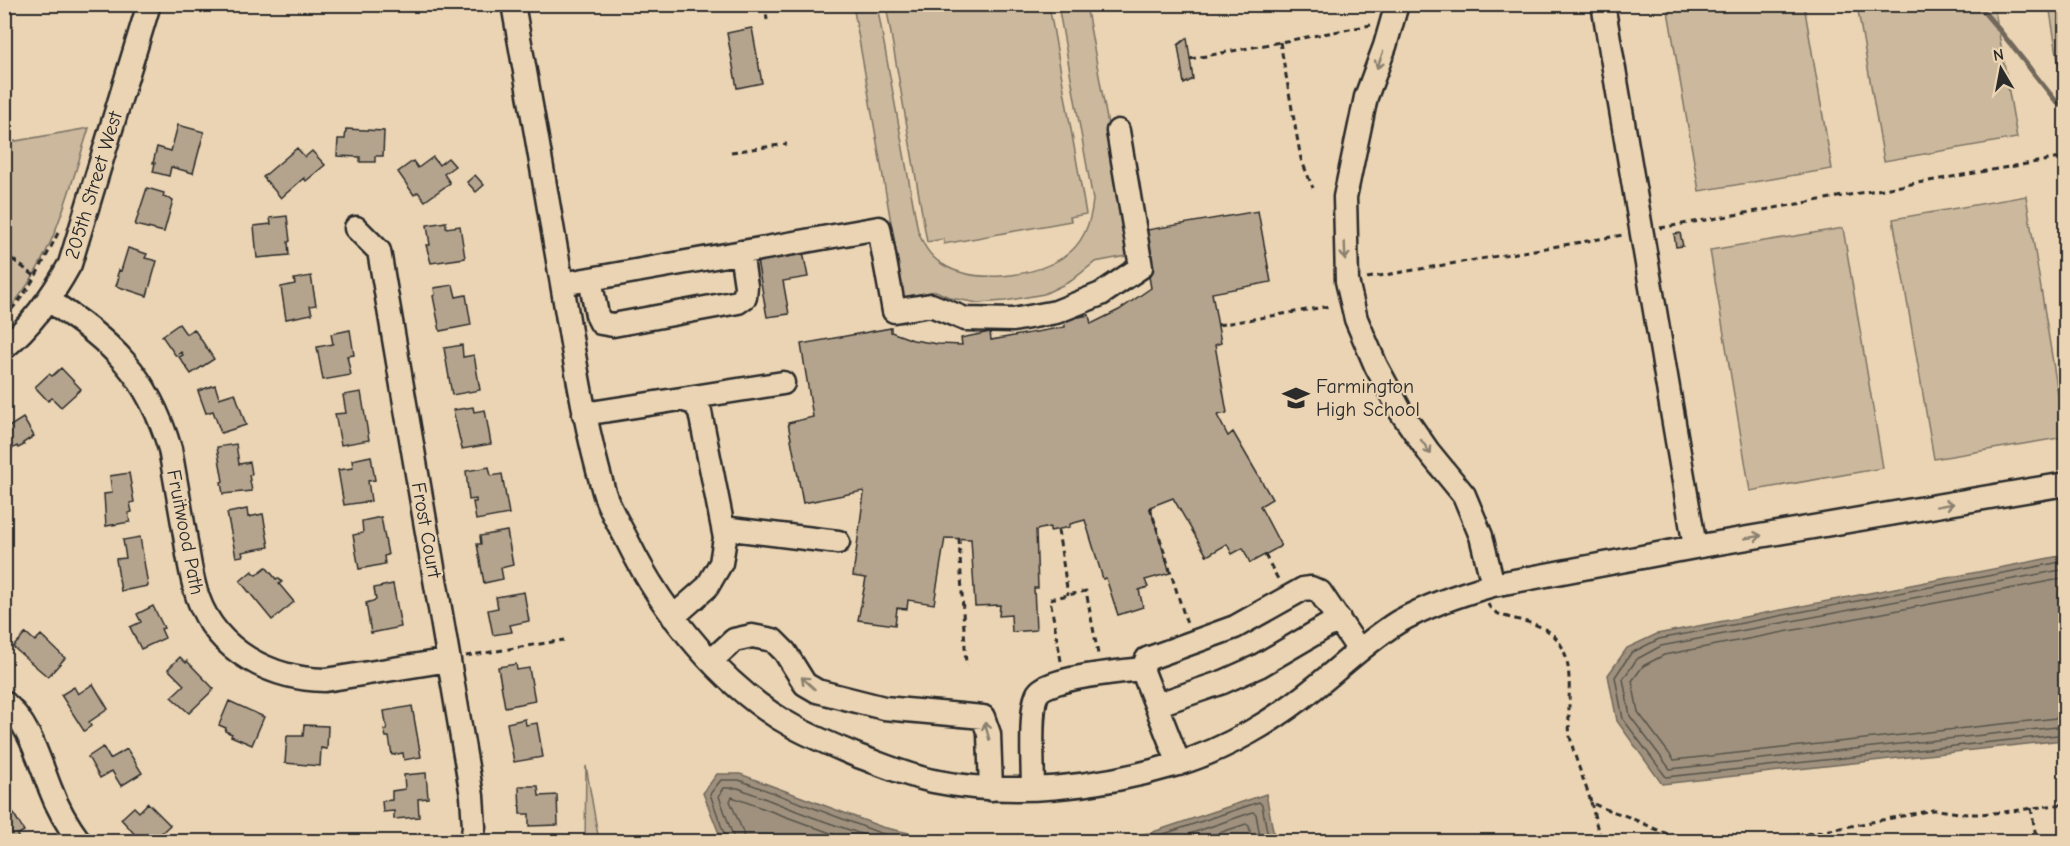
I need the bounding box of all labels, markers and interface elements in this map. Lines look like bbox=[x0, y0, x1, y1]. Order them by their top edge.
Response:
north arrow bbox=[1971, 39, 2031, 99]
text: N bbox=[1992, 45, 2005, 65]
one-way arrow bbox=[1374, 50, 1385, 69]
street label: 205th Street West bbox=[60, 107, 127, 262]
one-way arrow bbox=[1340, 240, 1351, 260]
place label: Farmington High School bbox=[1316, 375, 1420, 421]
school or university icon: Farmington High School bbox=[1281, 383, 1311, 413]
one-way arrow bbox=[1420, 439, 1432, 455]
street label: Fruitwood Path bbox=[162, 468, 209, 597]
street label: Frost Court bbox=[407, 480, 446, 581]
one-way arrow bbox=[1935, 499, 1955, 510]
one-way arrow bbox=[1743, 532, 1762, 543]
one-way arrow bbox=[800, 677, 816, 691]
one-way arrow bbox=[980, 722, 992, 741]

